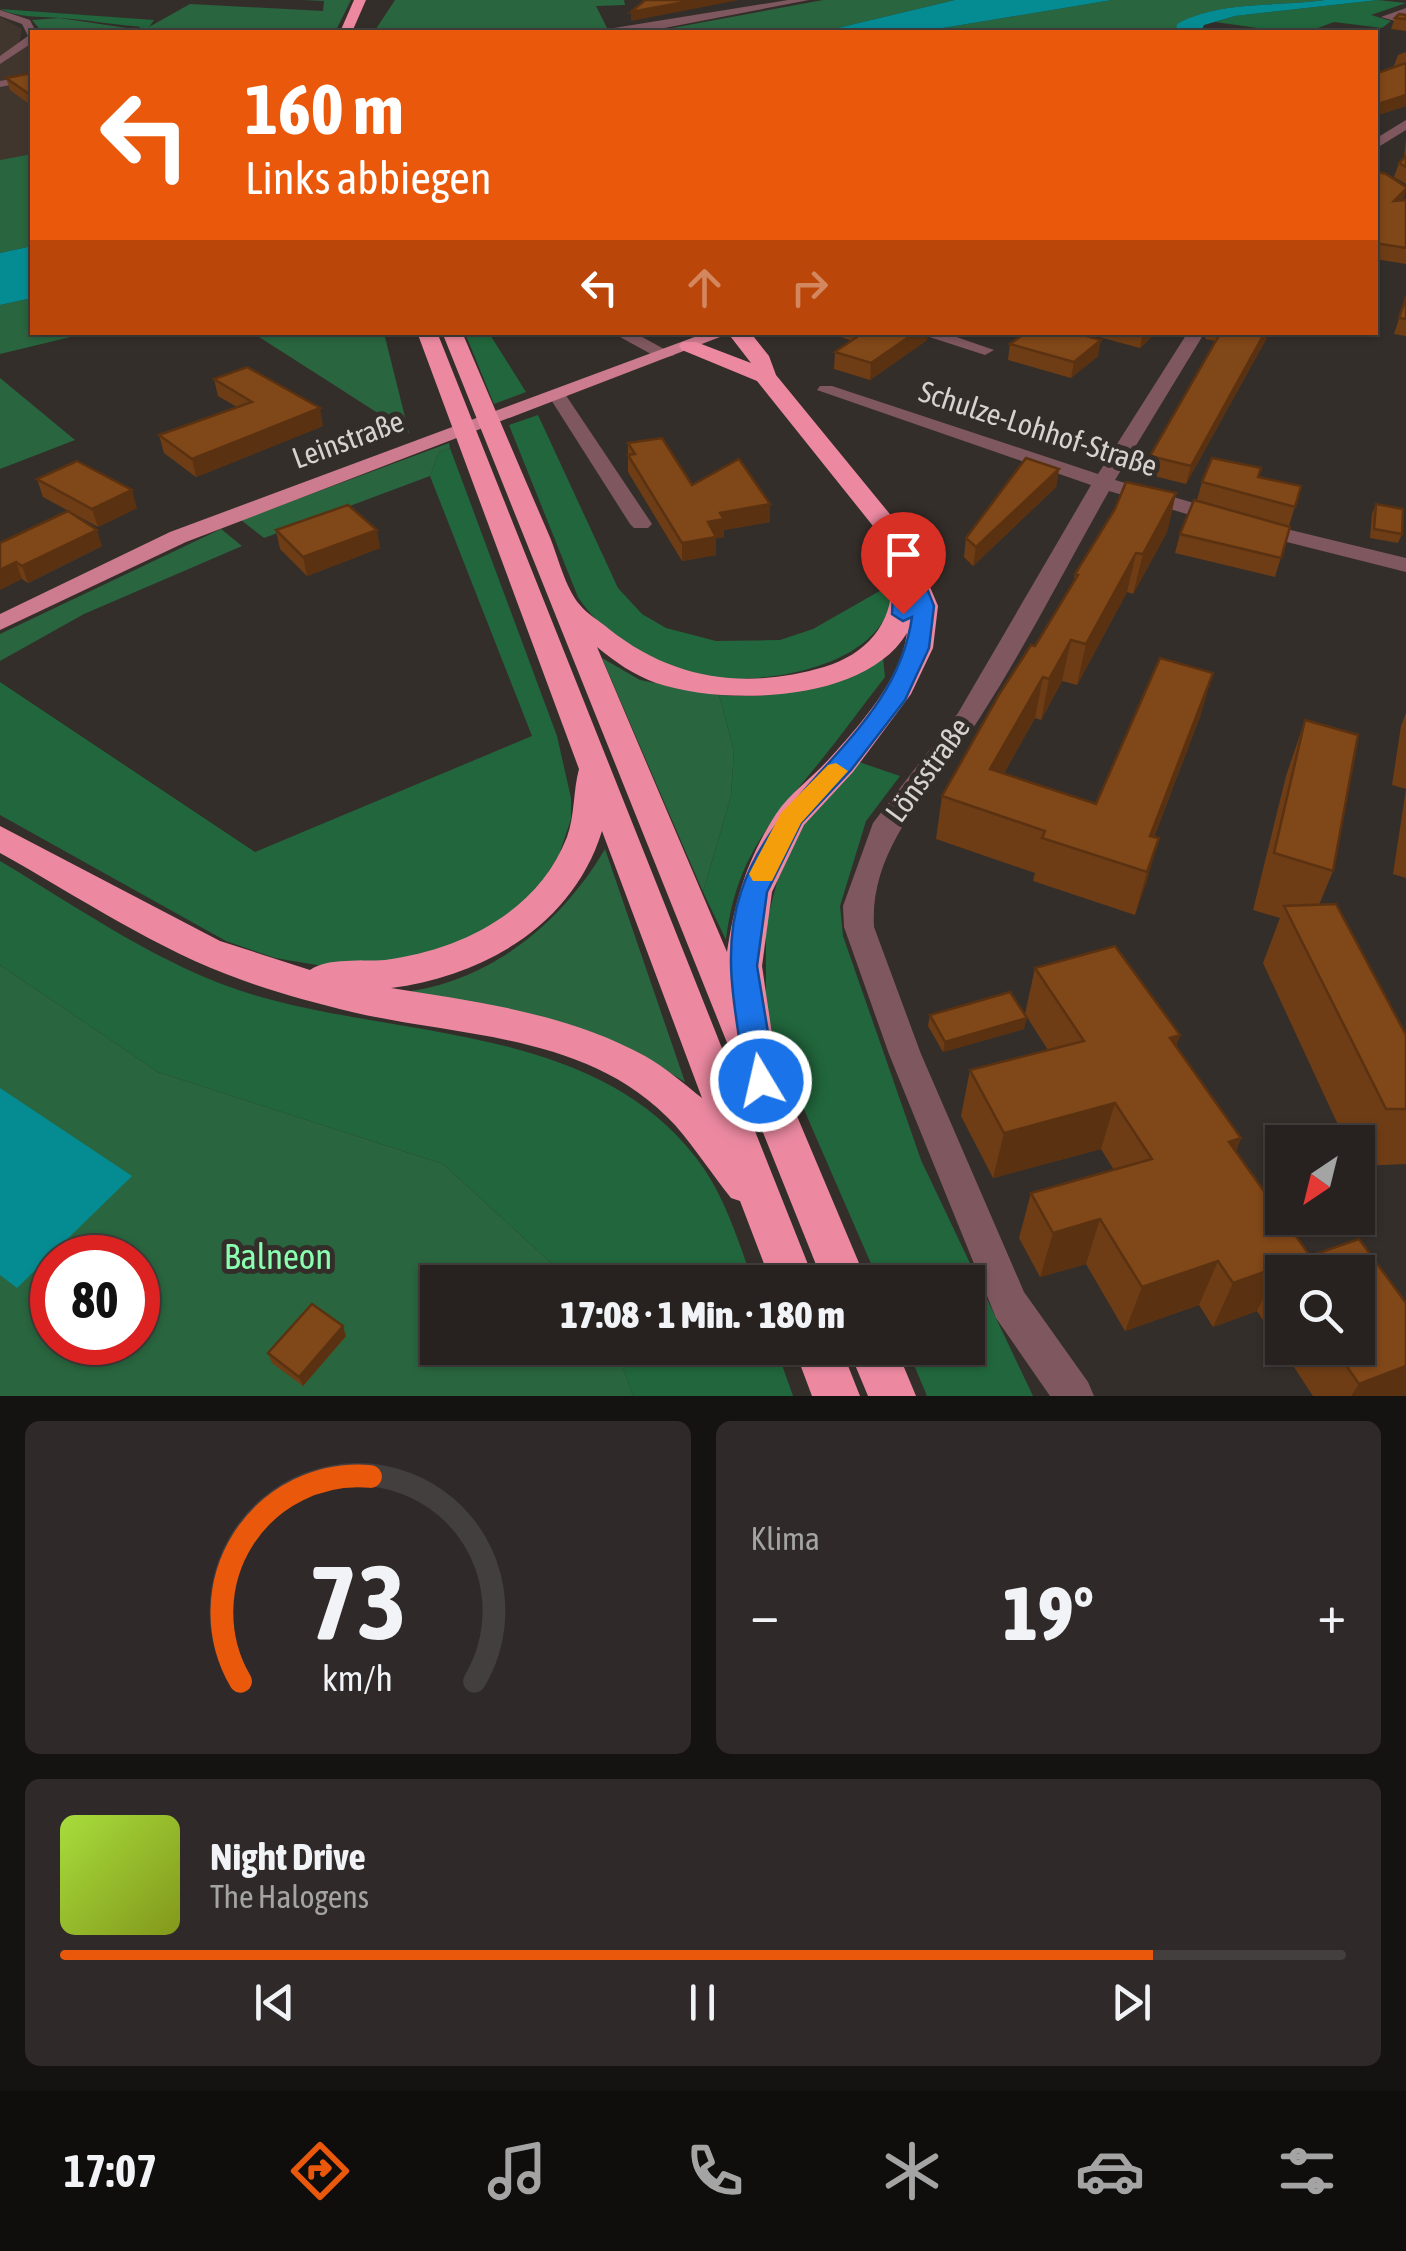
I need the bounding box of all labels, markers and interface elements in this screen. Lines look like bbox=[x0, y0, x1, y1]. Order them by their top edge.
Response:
text: 160 m bbox=[245, 69, 404, 149]
icon: left bbox=[80, 70, 210, 200]
text: Links abbiegen bbox=[245, 152, 492, 204]
icon: left bbox=[572, 260, 627, 315]
icon: ahead bbox=[677, 260, 732, 315]
icon: right bbox=[782, 260, 837, 315]
street label: Schulze-Lohhof-Straße bbox=[915, 374, 1162, 483]
street label: Leinstraße bbox=[287, 403, 408, 475]
pin bbox=[861, 512, 946, 615]
icon: arrive bbox=[876, 527, 931, 582]
street label: Lönsstraße bbox=[878, 711, 976, 828]
position arrow bbox=[709, 1029, 813, 1133]
north arrow bbox=[1265, 1125, 1375, 1235]
map controls bbox=[1265, 1125, 1375, 1365]
speed limit sign: 80 bbox=[30, 1235, 160, 1365]
park label: Balneon bbox=[224, 1236, 332, 1276]
button: search bbox=[1265, 1255, 1375, 1365]
text: 17:08 · 1 Min. · 180 m bbox=[560, 1293, 845, 1336]
text: Klima bbox=[751, 1520, 820, 1557]
text: 73 bbox=[309, 1542, 407, 1661]
text: 19° bbox=[1003, 1570, 1094, 1656]
text: − bbox=[751, 1582, 779, 1645]
text: + bbox=[1317, 1582, 1346, 1645]
text: km/h bbox=[322, 1658, 393, 1699]
text: Night Drive bbox=[210, 1835, 366, 1878]
text: The Halogens bbox=[210, 1878, 369, 1915]
icon: previous bbox=[247, 1975, 302, 2030]
icon: pause bbox=[675, 1975, 730, 2030]
icon: next bbox=[1104, 1975, 1159, 2030]
icon: directions bbox=[285, 2136, 355, 2206]
icon: music bbox=[482, 2136, 552, 2206]
icon: phone bbox=[680, 2136, 750, 2206]
icon: climate bbox=[877, 2136, 947, 2206]
icon: car bbox=[1075, 2136, 1145, 2206]
icon: filters bbox=[1272, 2136, 1342, 2206]
text: 17:07 bbox=[64, 2145, 157, 2197]

